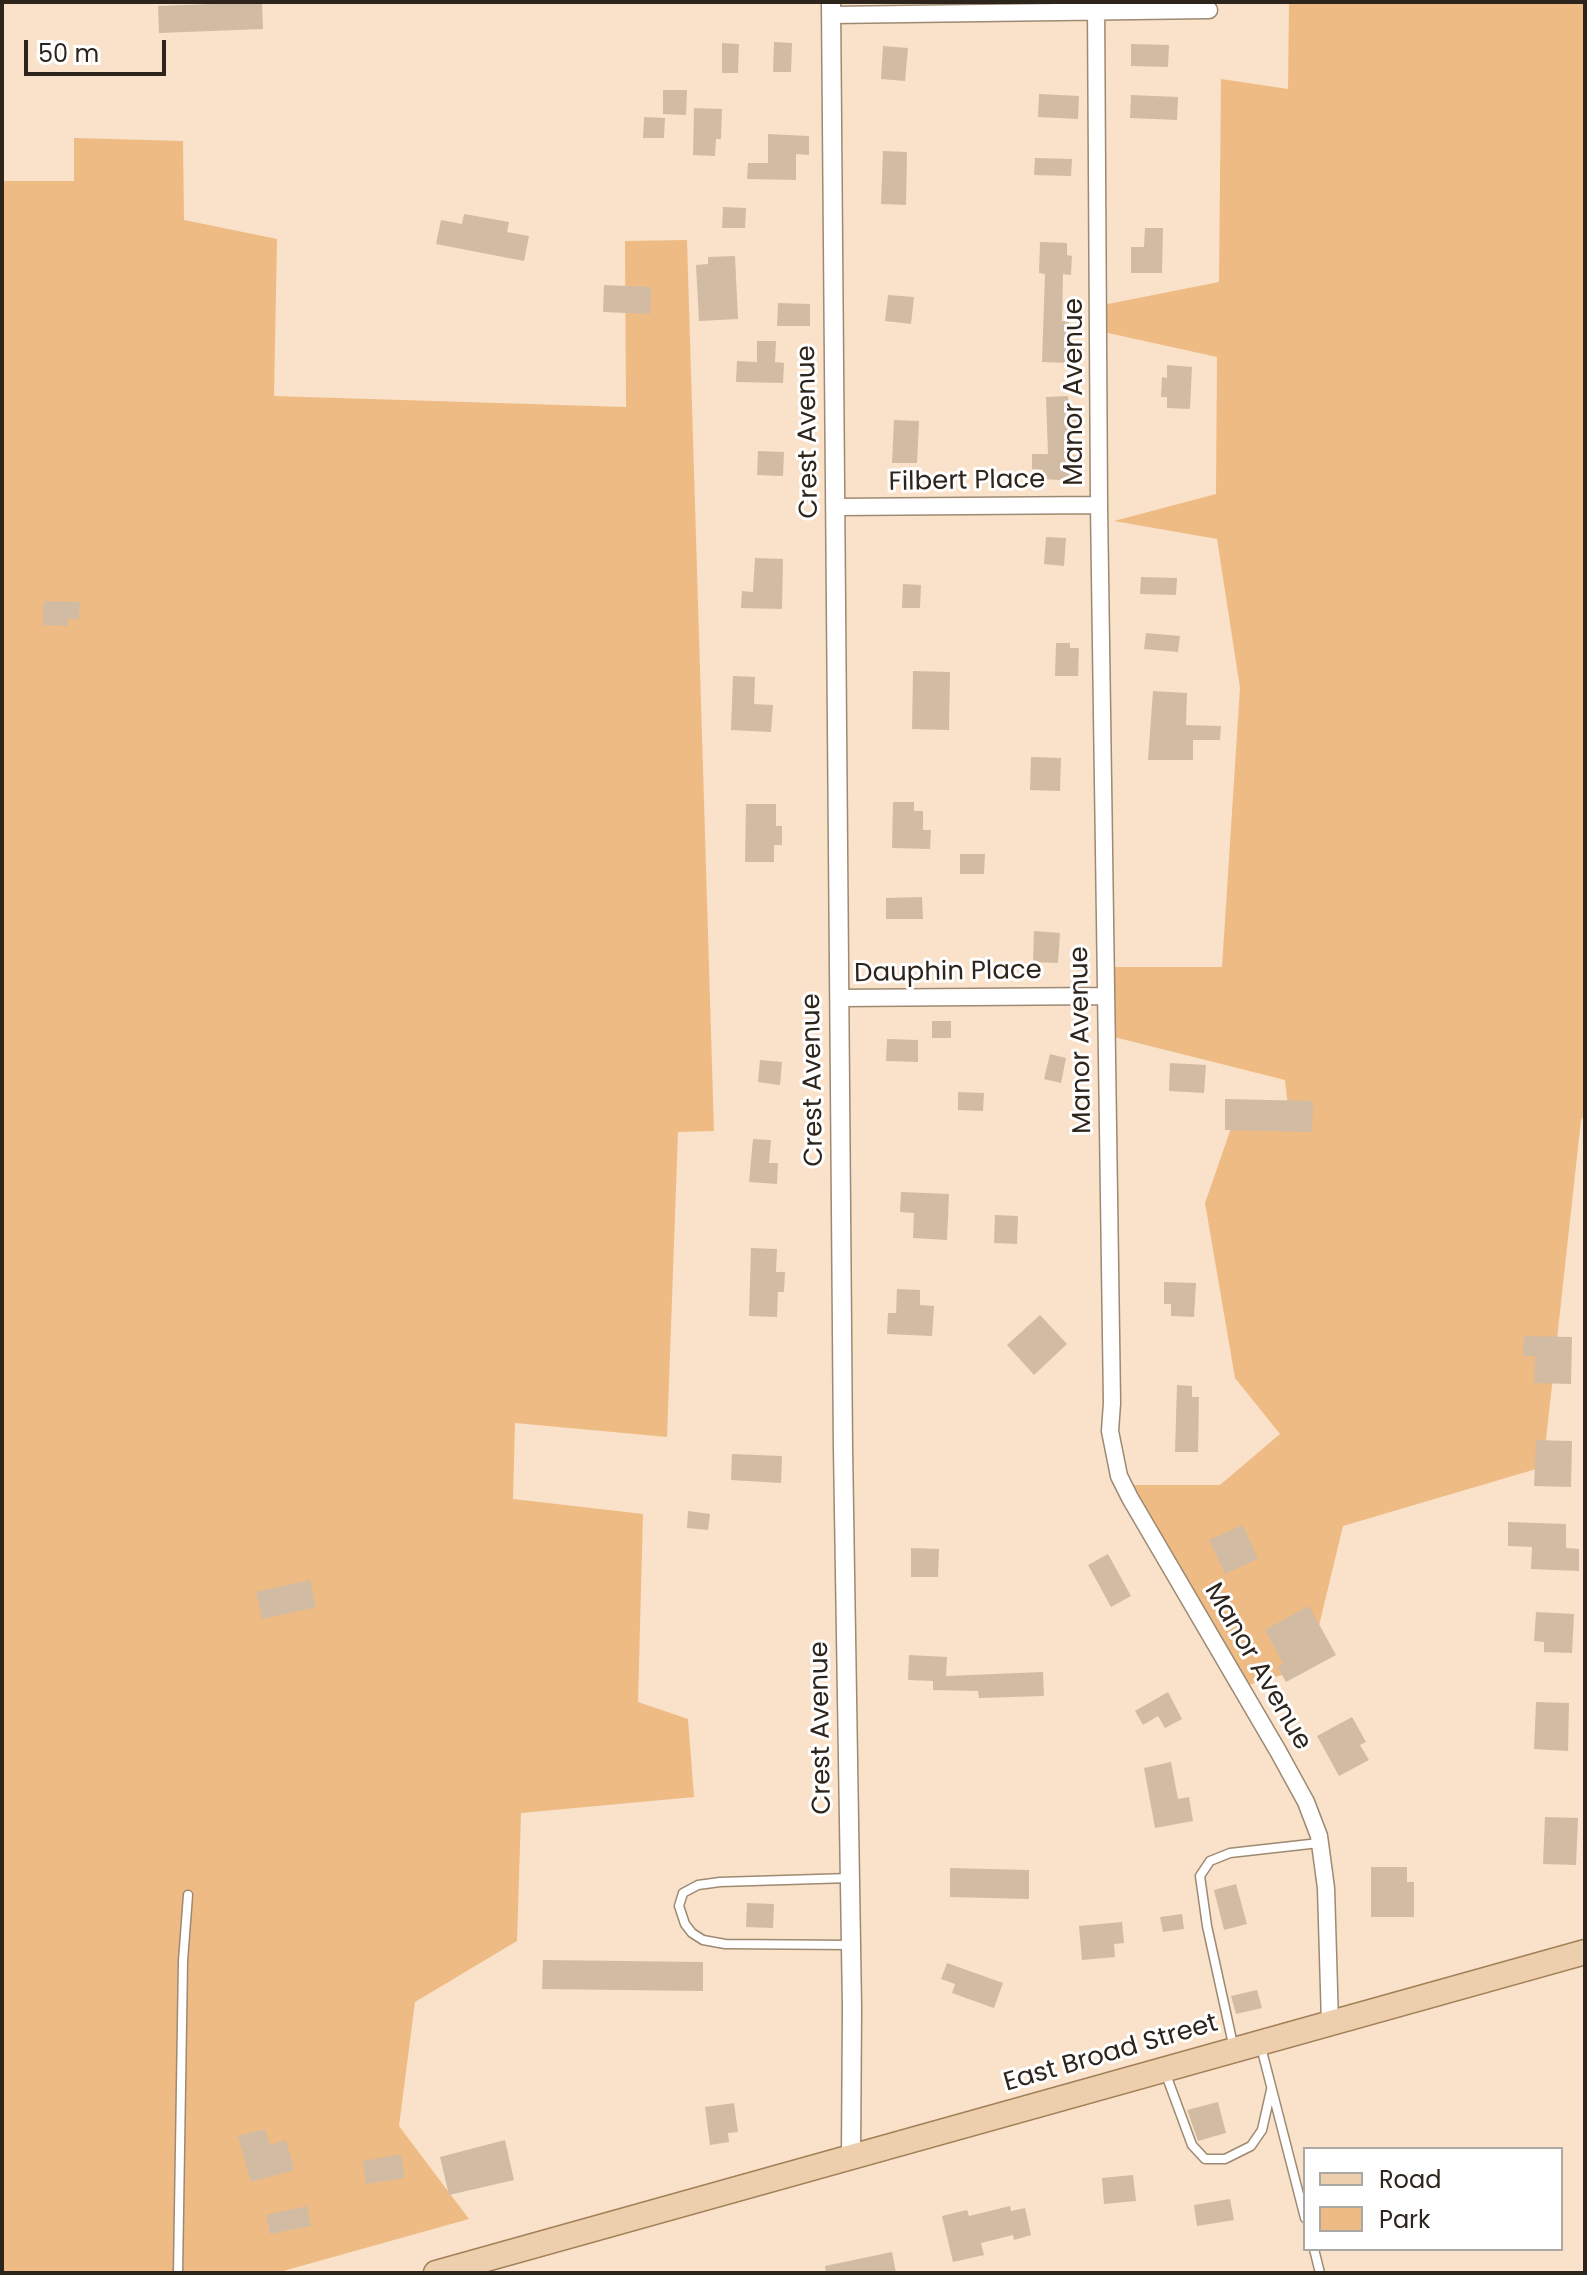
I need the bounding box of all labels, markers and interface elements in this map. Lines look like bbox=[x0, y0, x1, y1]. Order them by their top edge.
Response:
scale bar bbox=[28, 24, 170, 74]
text: 50 m bbox=[38, 37, 99, 70]
street label: Manor Avenue bbox=[1059, 298, 1091, 486]
street label: Crest Avenue bbox=[792, 345, 826, 519]
street label: Filbert Place bbox=[888, 465, 1046, 499]
street label: Manor Avenue bbox=[1065, 946, 1099, 1134]
street label: Dauphin Place bbox=[854, 956, 1042, 990]
street label: Crest Avenue bbox=[797, 993, 831, 1167]
street label: Manor Avenue bbox=[1197, 1578, 1317, 1756]
street label: Crest Avenue bbox=[805, 1641, 839, 1815]
street label: East Broad Street bbox=[1000, 2008, 1222, 2100]
legend bbox=[1303, 2147, 1563, 2251]
text: Road bbox=[1379, 2163, 1441, 2196]
text: Park bbox=[1379, 2203, 1430, 2236]

